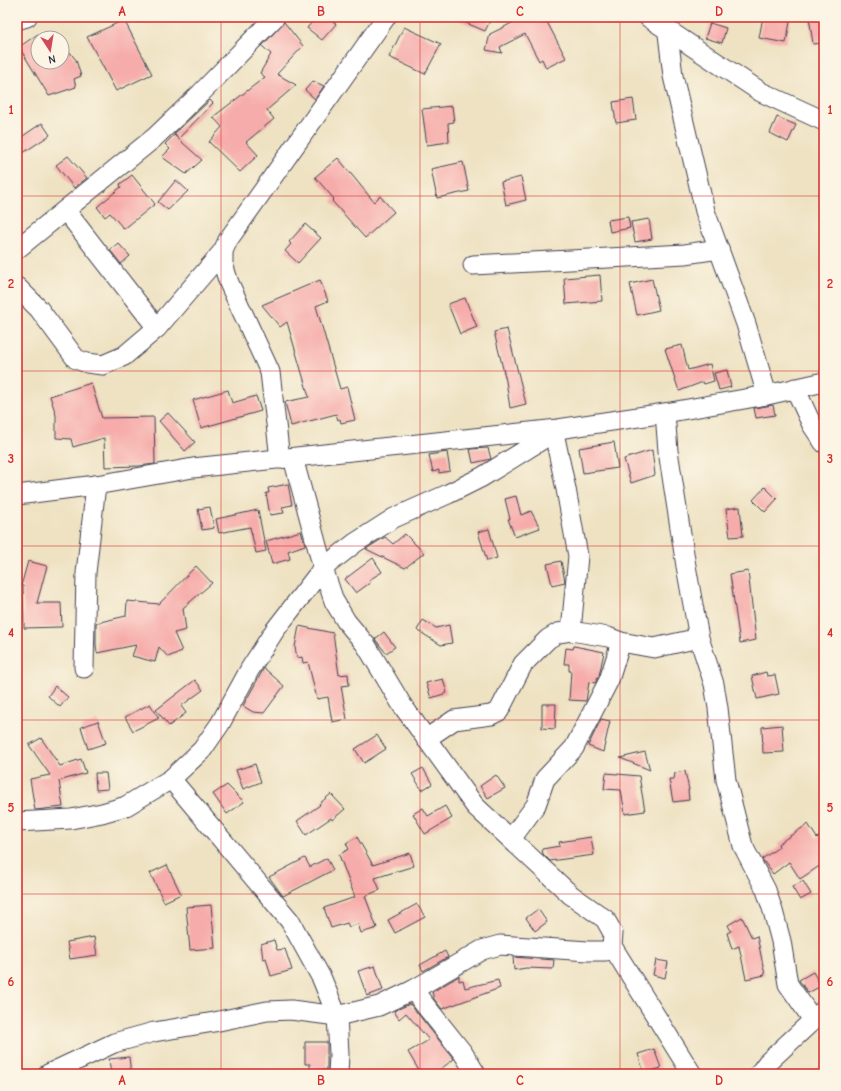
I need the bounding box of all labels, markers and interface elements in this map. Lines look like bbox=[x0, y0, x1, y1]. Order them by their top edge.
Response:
text: A bbox=[118, 4, 126, 19]
text: B bbox=[317, 4, 325, 19]
text: C bbox=[516, 4, 524, 19]
text: D bbox=[715, 4, 723, 19]
north arrow bbox=[30, 30, 70, 70]
text: N bbox=[47, 52, 57, 66]
text: 1 bbox=[8, 102, 14, 117]
text: 1 bbox=[827, 102, 833, 117]
text: 2 bbox=[8, 276, 14, 291]
text: 2 bbox=[827, 276, 833, 291]
text: 3 bbox=[8, 451, 14, 466]
text: 3 bbox=[827, 451, 833, 466]
text: 4 bbox=[8, 625, 14, 640]
text: 4 bbox=[827, 625, 833, 640]
text: 5 bbox=[8, 800, 15, 815]
text: 5 bbox=[827, 800, 834, 815]
text: 6 bbox=[8, 974, 15, 989]
text: 6 bbox=[827, 974, 834, 989]
text: A bbox=[118, 1073, 126, 1088]
text: B bbox=[317, 1073, 325, 1088]
text: C bbox=[516, 1073, 524, 1088]
text: D bbox=[715, 1073, 723, 1088]

